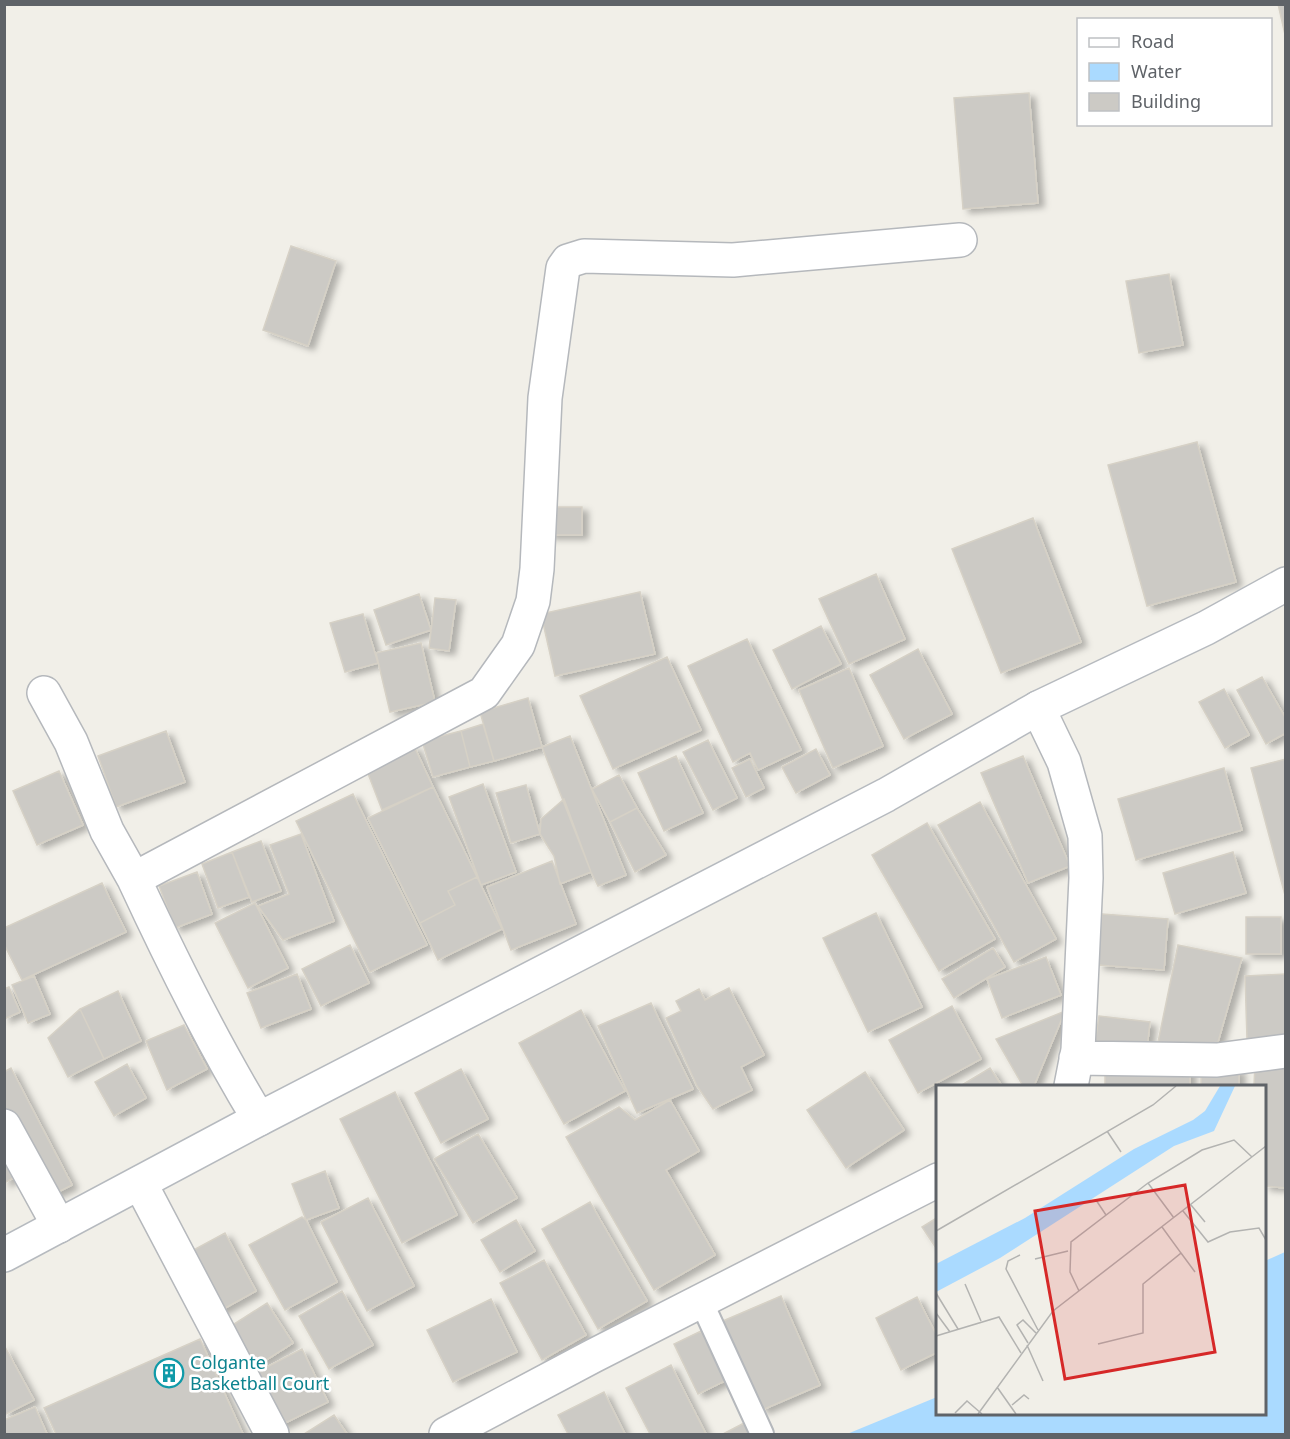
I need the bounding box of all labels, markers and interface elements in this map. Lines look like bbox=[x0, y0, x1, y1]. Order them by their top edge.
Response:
legend bbox=[1077, 18, 1272, 126]
text: Road bbox=[1131, 29, 1174, 53]
text: Water bbox=[1131, 59, 1182, 83]
text: Building bbox=[1131, 89, 1201, 113]
inset map bbox=[936, 1085, 1266, 1415]
place label: Colgante Basketball Court bbox=[190, 1350, 330, 1395]
building icon: Colgante Basketball Court bbox=[153, 1357, 185, 1389]

